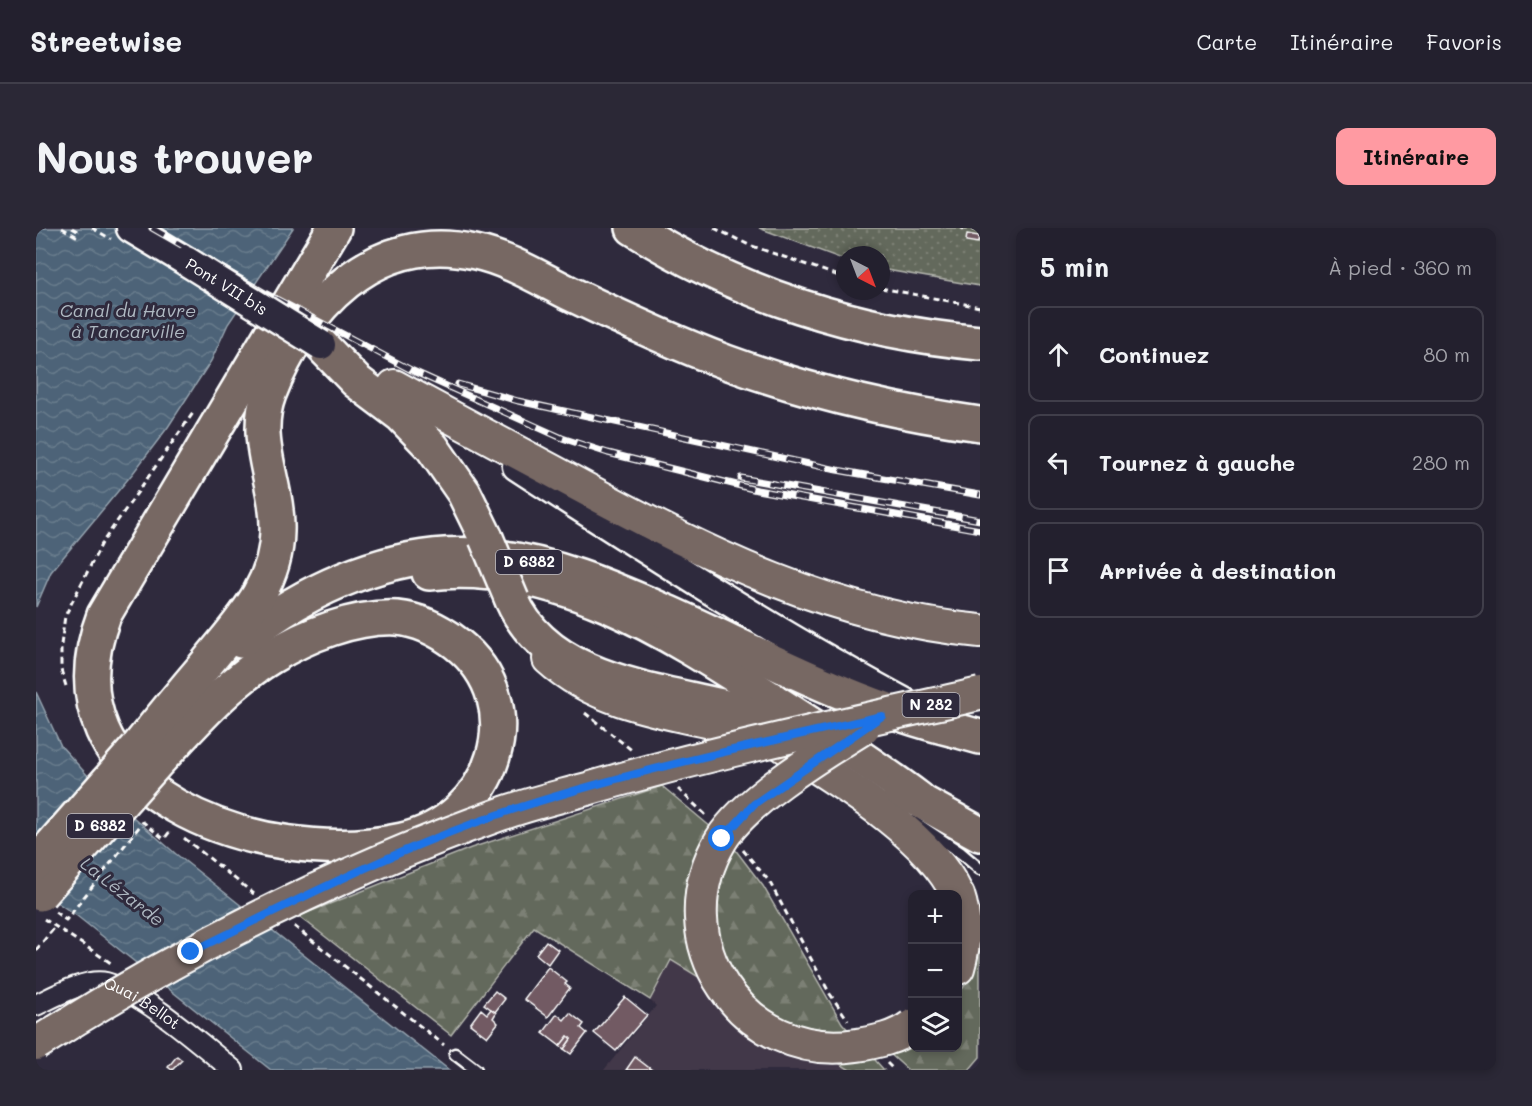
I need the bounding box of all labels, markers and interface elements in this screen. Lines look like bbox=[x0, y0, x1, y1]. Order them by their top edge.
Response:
text: Streetwise bbox=[30, 23, 182, 59]
text: Carte bbox=[1196, 28, 1257, 55]
text: Itinéraire bbox=[1290, 28, 1393, 55]
text: Favoris bbox=[1426, 28, 1502, 55]
button: Itinéraire bbox=[1336, 128, 1496, 185]
text: Nous trouver bbox=[36, 129, 314, 184]
north arrow bbox=[836, 246, 890, 300]
text: 5 min bbox=[1040, 250, 1109, 284]
street label: Pont VII bis bbox=[182, 253, 272, 319]
text: À pied · 360 m bbox=[1328, 254, 1472, 280]
water label: Canal du Havre à Tancarville bbox=[60, 298, 196, 343]
icon: ahead bbox=[1042, 338, 1075, 371]
text: Continuez bbox=[1099, 340, 1209, 369]
text: 80 m bbox=[1423, 341, 1470, 367]
icon: left bbox=[1042, 446, 1075, 479]
text: Tournez à gauche bbox=[1099, 448, 1295, 477]
text: 280 m bbox=[1412, 449, 1470, 475]
road number: D 6382 bbox=[496, 550, 562, 574]
icon: arrive bbox=[1042, 554, 1075, 587]
text: Arrivée à destination bbox=[1099, 556, 1336, 585]
road number: N 282 bbox=[902, 693, 960, 717]
road number: D 6382 bbox=[67, 814, 133, 838]
route start bbox=[708, 825, 734, 851]
water label: La Lézarde bbox=[76, 851, 169, 931]
map controls bbox=[908, 890, 962, 1052]
button: + bbox=[908, 890, 962, 944]
route end bbox=[177, 938, 203, 964]
button: − bbox=[908, 944, 962, 998]
street label: Quai Bellot bbox=[102, 972, 185, 1034]
button: layers bbox=[908, 998, 962, 1052]

